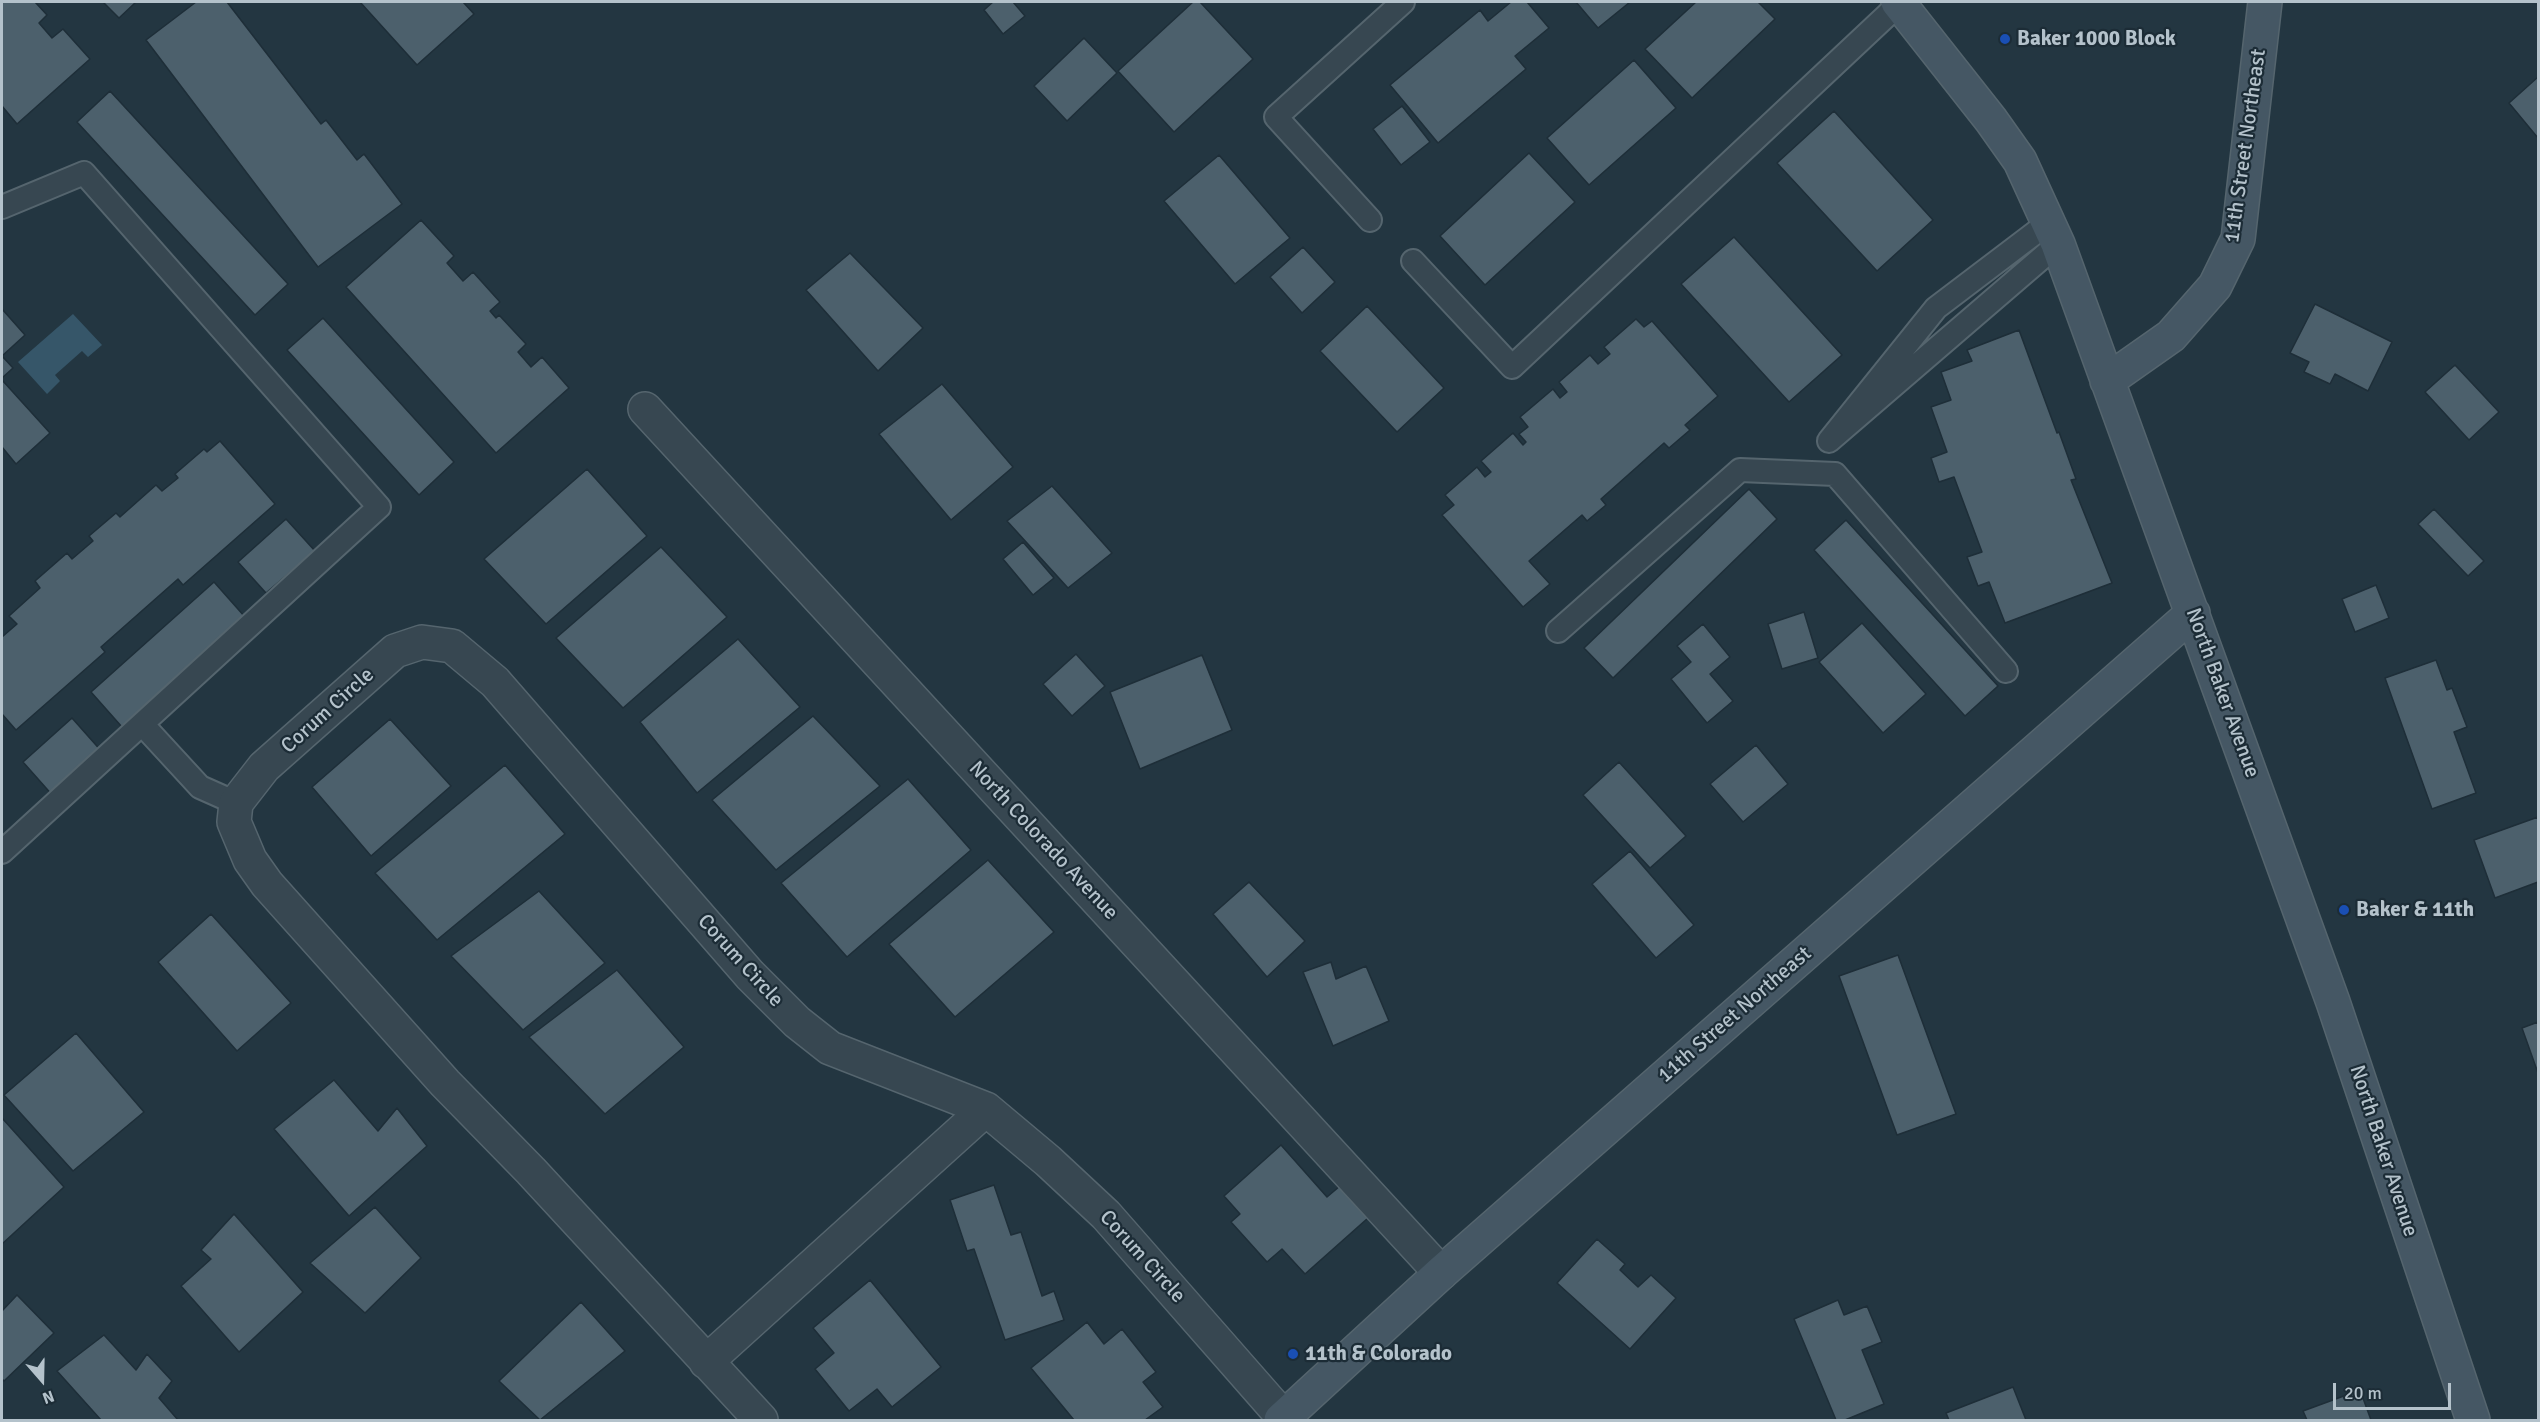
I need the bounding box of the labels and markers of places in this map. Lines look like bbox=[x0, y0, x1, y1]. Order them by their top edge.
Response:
place label: Baker 1000 Block bbox=[2017, 26, 2176, 52]
marker: Baker 1000 Block bbox=[1998, 32, 2012, 46]
place label: Baker & 11th bbox=[2356, 897, 2474, 923]
marker: Baker & 11th bbox=[2337, 903, 2351, 917]
place label: 11th & Colorado bbox=[1305, 1341, 1452, 1367]
marker: 11th & Colorado bbox=[1286, 1347, 1300, 1361]

